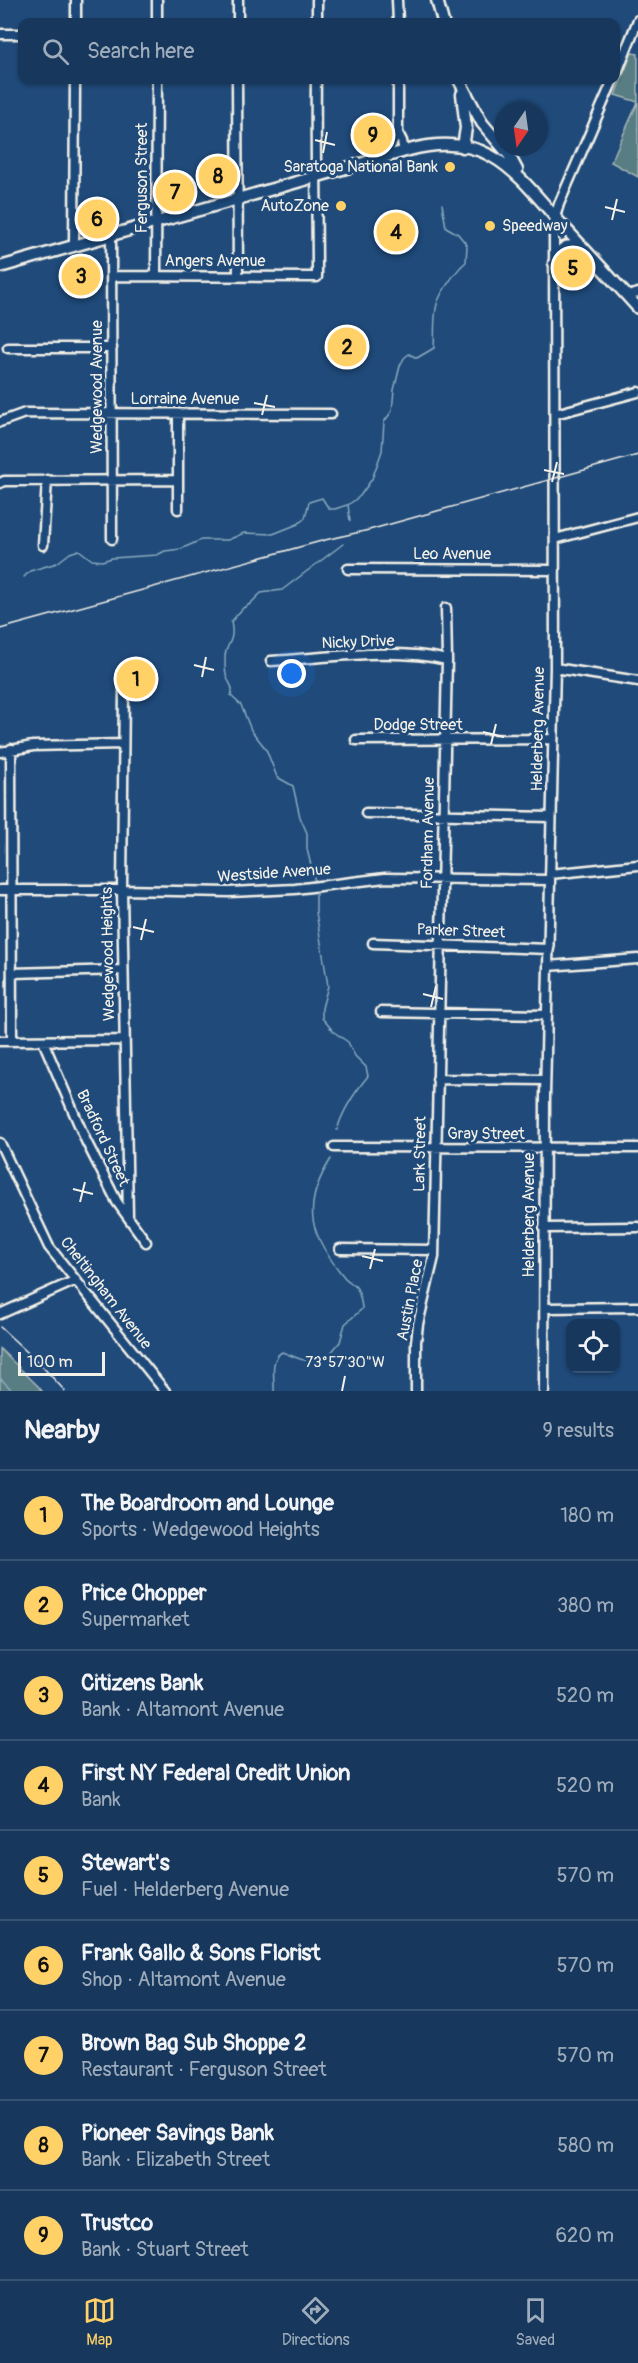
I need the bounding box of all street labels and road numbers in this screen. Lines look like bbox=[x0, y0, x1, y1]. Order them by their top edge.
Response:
street label: Ferguson Street bbox=[132, 122, 152, 233]
street label: Angers Avenue bbox=[165, 251, 266, 271]
street label: Wedgewood Avenue bbox=[87, 320, 107, 454]
street label: Lorraine Avenue bbox=[131, 389, 239, 409]
street label: Leo Avenue bbox=[413, 544, 491, 564]
street label: Nicky Drive bbox=[321, 631, 395, 653]
street label: Helderberg Avenue bbox=[527, 666, 549, 792]
street label: Dodge Street bbox=[373, 715, 463, 735]
street label: Fordham Avenue bbox=[417, 776, 439, 889]
street label: Westside Avenue bbox=[217, 859, 332, 887]
street label: Wedgewood Heights bbox=[97, 887, 119, 1021]
street label: Parker Street bbox=[416, 919, 506, 943]
street label: Bradford Street bbox=[72, 1087, 134, 1190]
street label: Lark Street bbox=[409, 1115, 431, 1192]
street label: Gray Street bbox=[447, 1124, 525, 1144]
street label: Helderberg Avenue bbox=[519, 1152, 539, 1277]
street label: Cheltingham Avenue bbox=[56, 1233, 156, 1353]
street label: Austin Place bbox=[392, 1257, 428, 1343]

